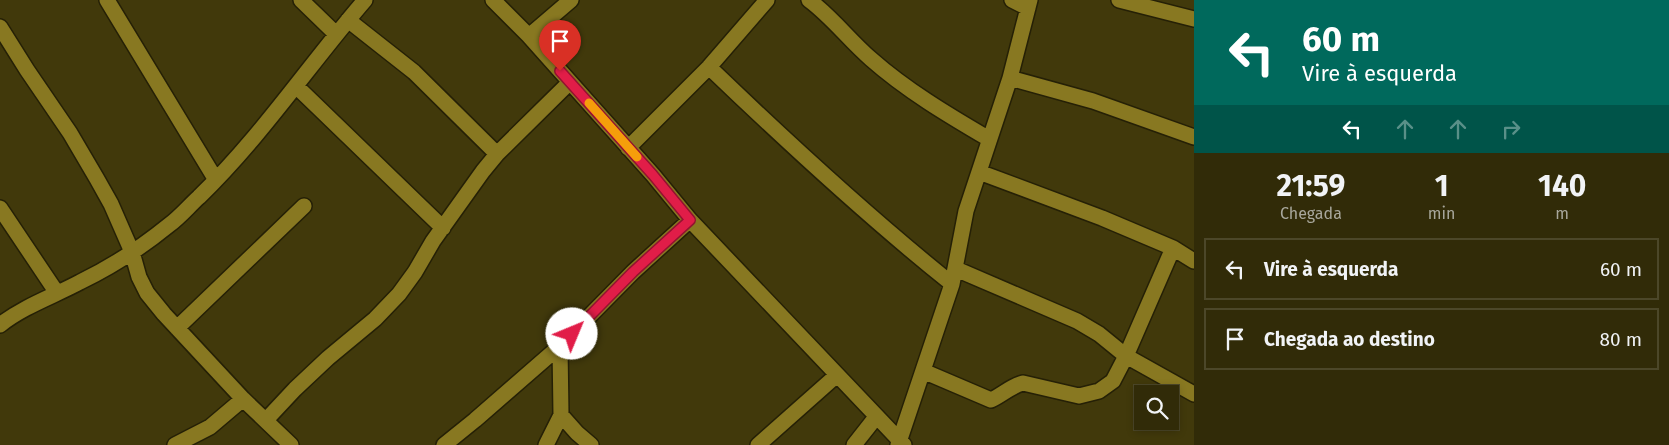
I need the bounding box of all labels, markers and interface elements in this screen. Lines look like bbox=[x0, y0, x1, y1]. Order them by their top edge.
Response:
text: 60 m bbox=[1302, 18, 1380, 60]
pin bbox=[539, 20, 581, 71]
icon: left bbox=[1219, 20, 1284, 85]
icon: arrive bbox=[546, 27, 574, 55]
text: Vire à esquerda bbox=[1302, 60, 1457, 87]
icon: left bbox=[1338, 115, 1366, 143]
icon: ahead bbox=[1391, 115, 1419, 143]
icon: ahead bbox=[1444, 115, 1472, 143]
icon: right bbox=[1497, 115, 1525, 143]
text: 21:59 bbox=[1277, 168, 1345, 204]
text: 1 bbox=[1435, 168, 1449, 204]
text: 140 bbox=[1538, 168, 1586, 204]
text: Chegada bbox=[1280, 204, 1342, 223]
text: min bbox=[1428, 204, 1455, 223]
text: m bbox=[1555, 204, 1569, 223]
icon: left bbox=[1221, 255, 1249, 283]
text: Vire à esquerda bbox=[1264, 258, 1398, 281]
text: 60 m bbox=[1600, 258, 1642, 281]
position arrow bbox=[545, 307, 597, 359]
icon: arrive bbox=[1221, 325, 1249, 353]
text: Chegada ao destino bbox=[1264, 328, 1435, 351]
text: 80 m bbox=[1600, 328, 1642, 351]
map controls bbox=[1134, 385, 1179, 430]
button: search bbox=[1134, 385, 1179, 430]

